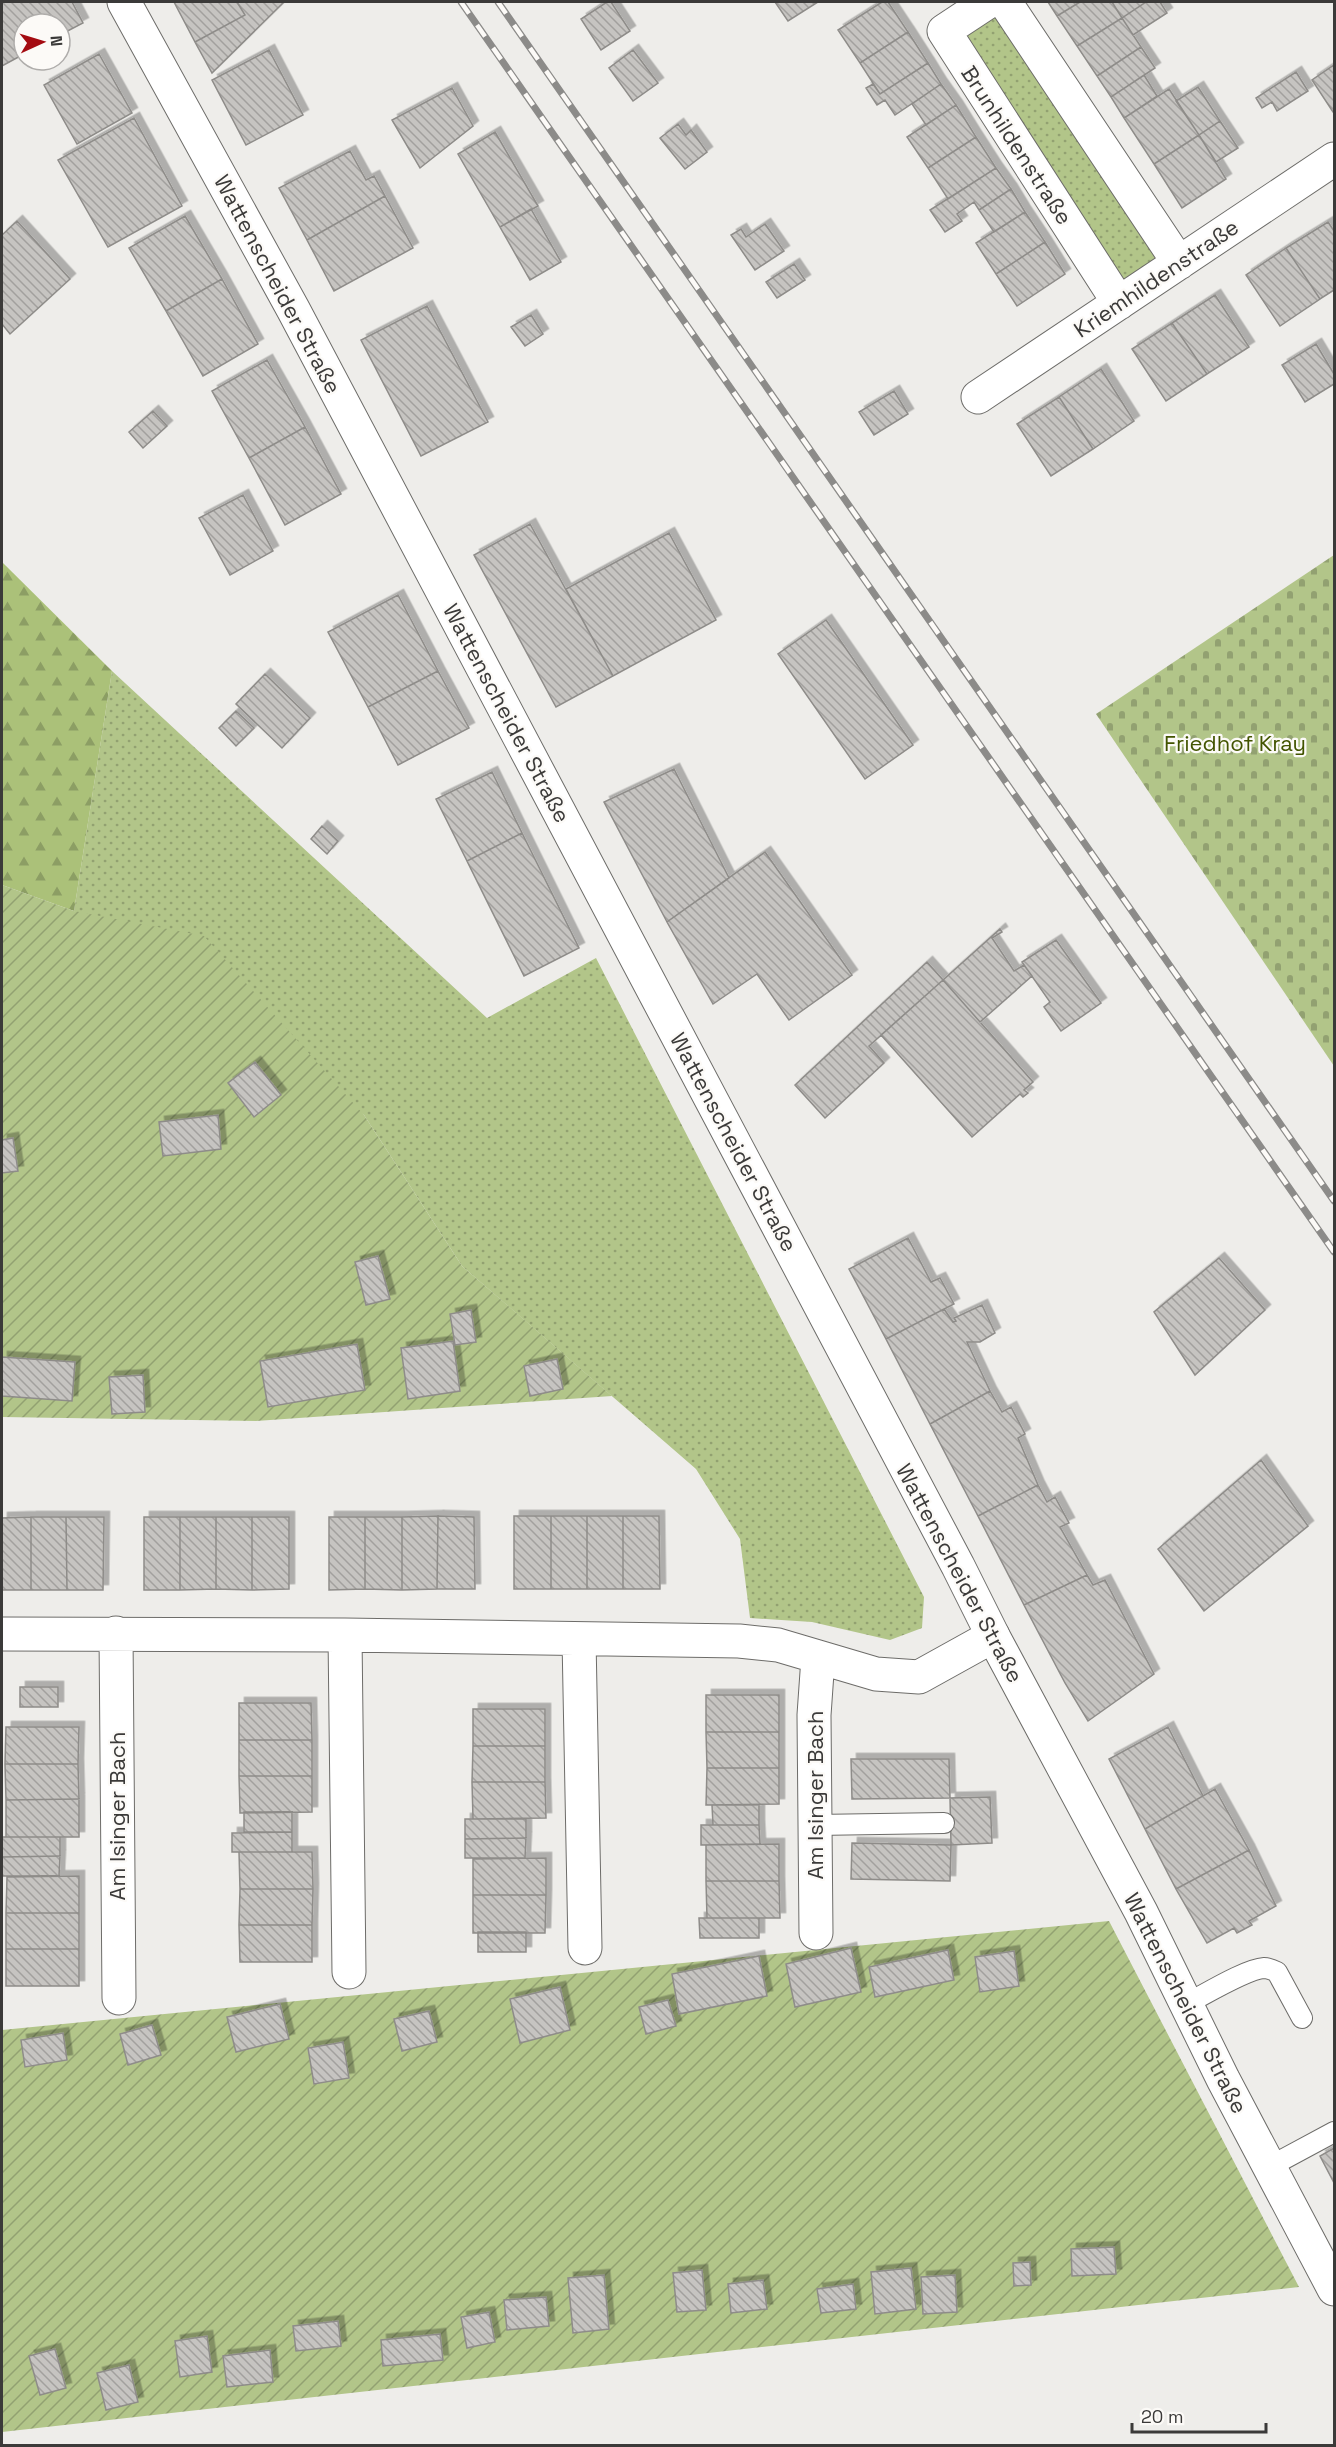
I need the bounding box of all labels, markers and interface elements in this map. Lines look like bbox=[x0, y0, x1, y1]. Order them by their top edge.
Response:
north arrow bbox=[12, 12, 72, 72]
text: N bbox=[46, 35, 67, 47]
street label: Brunhildenstraße bbox=[955, 60, 1079, 230]
street label: Wattenscheider Straße bbox=[208, 170, 348, 398]
street label: Kriemhildenstraße bbox=[1068, 212, 1244, 344]
street label: Wattenscheider Straße bbox=[437, 599, 577, 827]
park label: Friedhof Kray bbox=[1164, 729, 1306, 757]
street label: Wattenscheider Straße bbox=[664, 1028, 804, 1256]
street label: Wattenscheider Straße bbox=[890, 1459, 1030, 1687]
street label: Am Isinger Bach bbox=[801, 1711, 829, 1879]
street label: Am Isinger Bach bbox=[103, 1732, 131, 1900]
street label: Wattenscheider Straße bbox=[1118, 1888, 1254, 2118]
scale bar bbox=[1132, 2396, 1266, 2434]
text: 20 m bbox=[1141, 2405, 1184, 2428]

